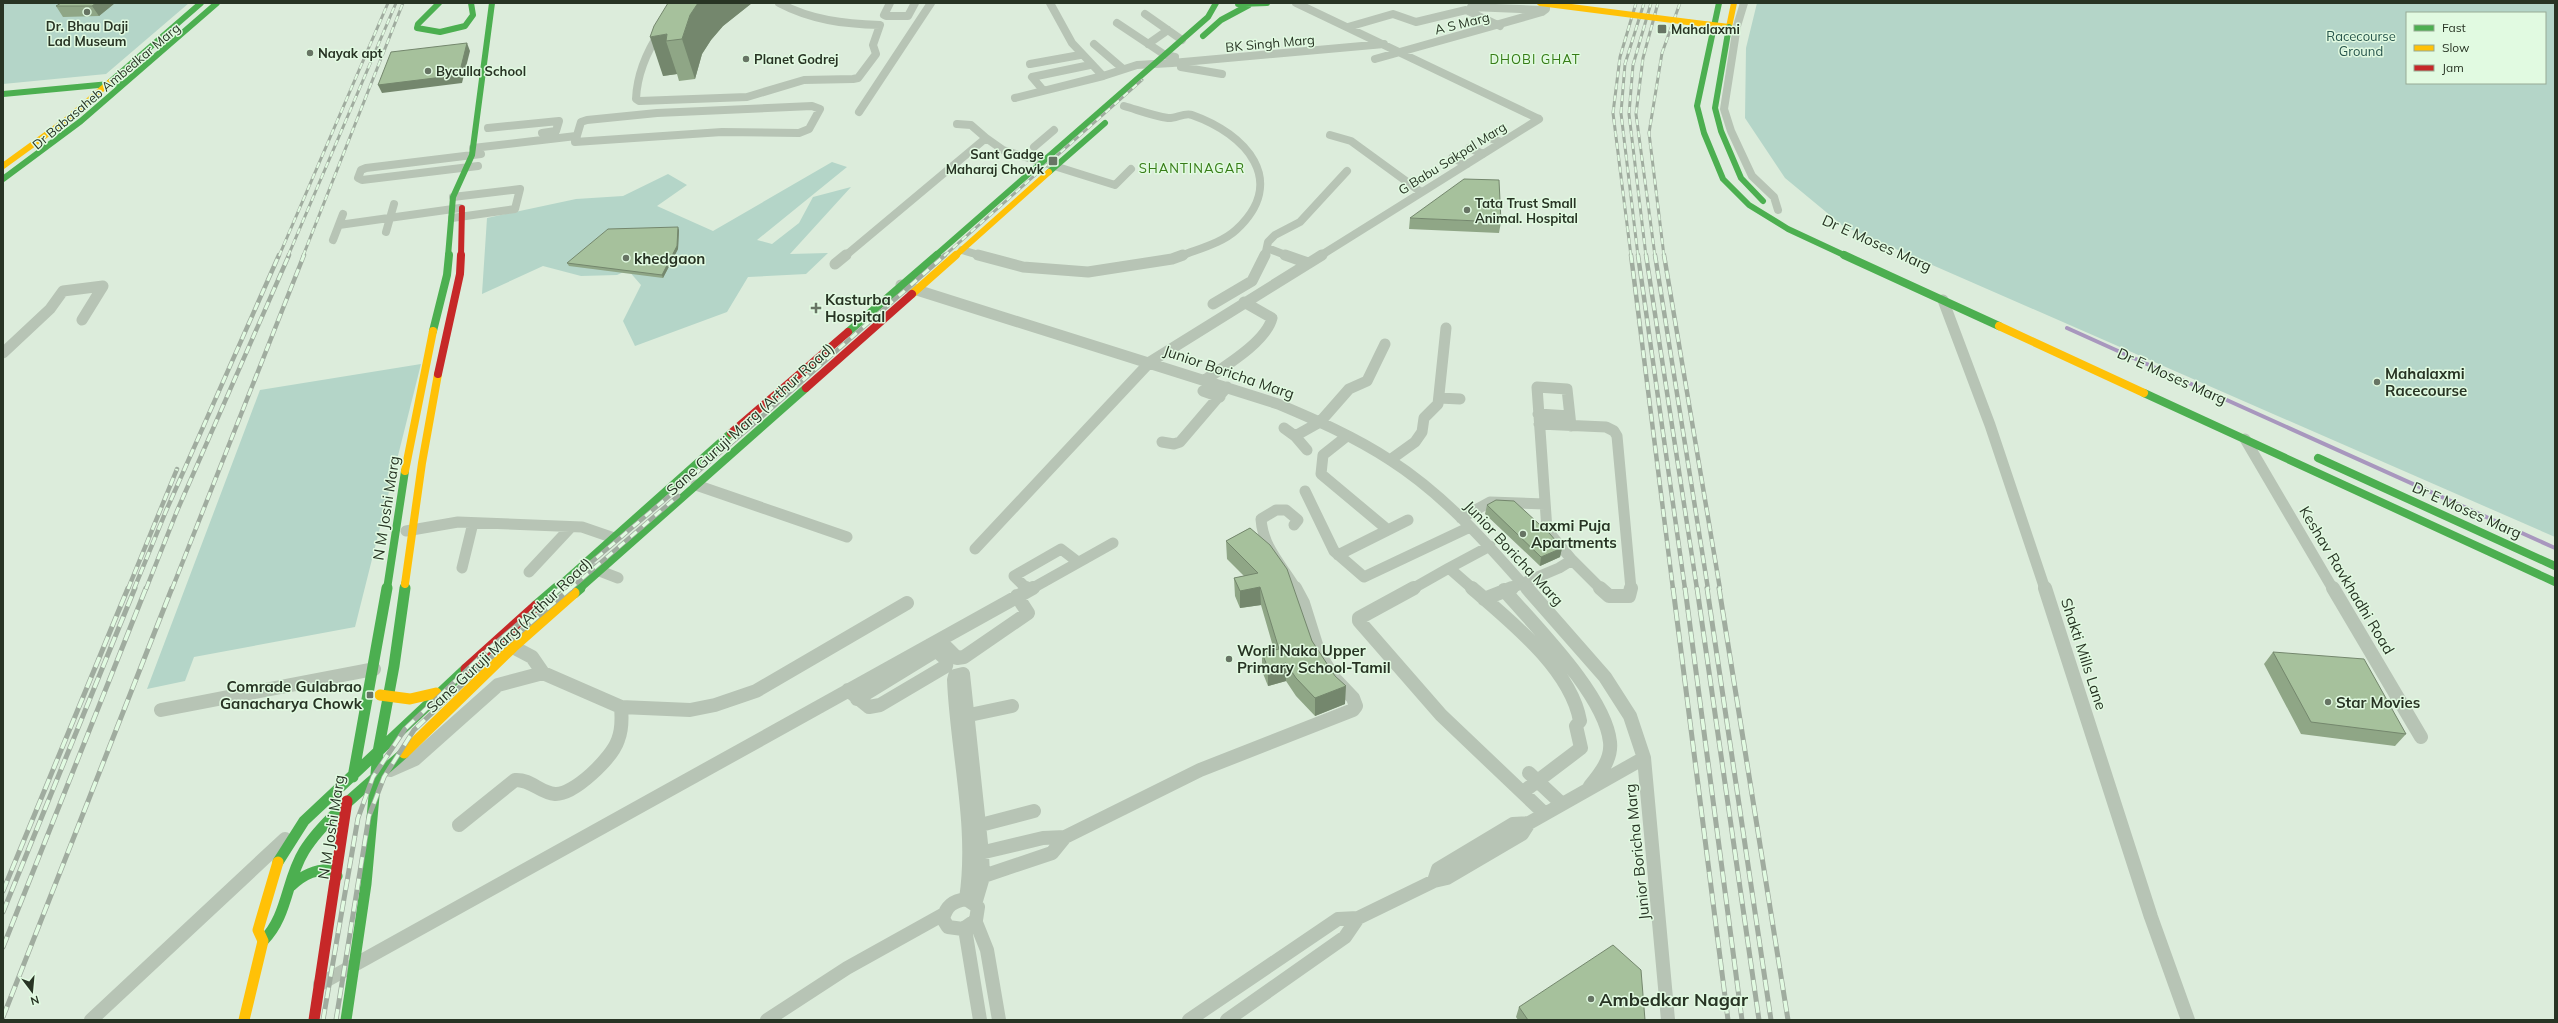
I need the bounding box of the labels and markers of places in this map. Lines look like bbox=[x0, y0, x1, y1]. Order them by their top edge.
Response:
marker: Dr. Bhau Daji Lad Museum bbox=[82, 7, 92, 17]
place label: Dr. Bhau Daji Lad Museum bbox=[46, 18, 128, 49]
place label: Mahalaxmi bbox=[1671, 21, 1740, 37]
marker: Mahalaxmi bbox=[1656, 23, 1668, 35]
place label: Nayak apt bbox=[318, 45, 383, 62]
marker: Nayak apt bbox=[305, 48, 315, 58]
place label: Planet Godrej bbox=[754, 51, 838, 67]
marker: Planet Godrej bbox=[741, 54, 751, 64]
place label: Byculla School bbox=[436, 63, 526, 80]
marker: Byculla School bbox=[423, 66, 433, 76]
place label: Sant Gadge Maharaj Chowk bbox=[946, 146, 1045, 177]
marker: Sant Gadge Maharaj Chowk bbox=[1047, 155, 1059, 167]
place label: Tata Trust Small Animal. Hospital bbox=[1475, 195, 1578, 226]
marker: Tata Trust Small Animal. Hospital bbox=[1462, 205, 1472, 215]
place label: khedgaon bbox=[634, 249, 705, 268]
marker: khedgaon bbox=[621, 253, 631, 263]
place label: Kasturba Hospital bbox=[825, 290, 891, 326]
marker: Kasturba Hospital bbox=[810, 302, 822, 314]
place label: Mahalaxmi Racecourse bbox=[2385, 364, 2467, 400]
marker: Mahalaxmi Racecourse bbox=[2372, 377, 2382, 387]
place label: Laxmi Puja Apartments bbox=[1531, 516, 1617, 552]
marker: Laxmi Puja Apartments bbox=[1518, 529, 1528, 539]
place label: Worli Naka Upper Primary School-Tamil bbox=[1237, 641, 1391, 677]
marker: Worli Naka Upper Primary School-Tamil bbox=[1224, 654, 1234, 664]
place label: Comrade Gulabrao Ganacharya Chowk bbox=[220, 677, 363, 713]
marker: Comrade Gulabrao Ganacharya Chowk bbox=[365, 690, 375, 700]
place label: Star Movies bbox=[2336, 693, 2420, 712]
marker: Star Movies bbox=[2323, 697, 2333, 707]
place label: Ambedkar Nagar bbox=[1599, 988, 1749, 1011]
marker: Ambedkar Nagar bbox=[1586, 994, 1596, 1004]

